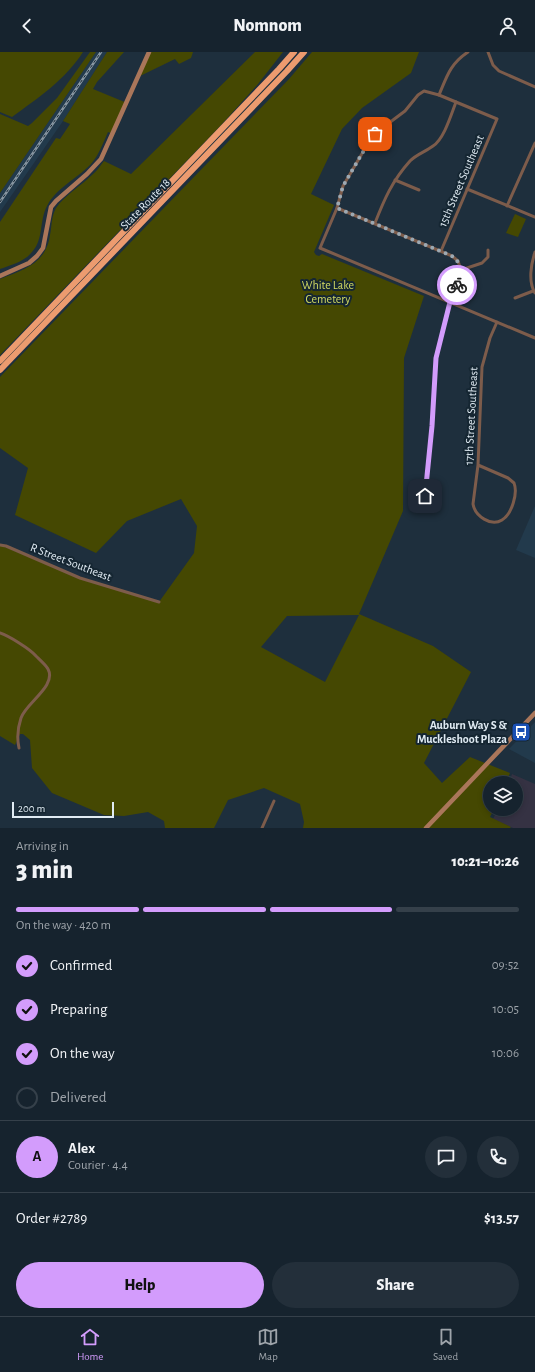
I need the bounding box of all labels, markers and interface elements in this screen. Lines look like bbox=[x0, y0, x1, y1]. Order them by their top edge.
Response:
icon: back bbox=[16, 15, 38, 37]
icon: person bbox=[497, 15, 519, 37]
text: Nomnom bbox=[233, 17, 302, 35]
pin bbox=[358, 117, 392, 151]
icon: bag bbox=[364, 123, 386, 145]
street label: 15th Street Southeast bbox=[436, 133, 486, 229]
street label: State Route 18 bbox=[118, 176, 172, 232]
courier bbox=[437, 265, 477, 305]
icon: bike bbox=[446, 274, 468, 296]
park label: White Lake Cemetery bbox=[302, 279, 354, 306]
street label: 17th Street Southeast bbox=[462, 366, 480, 465]
pin bbox=[408, 479, 442, 513]
icon: home bbox=[414, 485, 436, 507]
street label: R Street Southeast bbox=[29, 541, 113, 583]
place label: Auburn Way S & Muckleshoot Plaza bbox=[417, 719, 507, 745]
bus stop icon: Auburn Way S & Muckleshoot Plaza bbox=[510, 721, 532, 743]
map controls bbox=[483, 776, 523, 816]
button: layers bbox=[483, 776, 523, 816]
scale bar bbox=[12, 800, 114, 819]
text: 200 m bbox=[18, 803, 45, 814]
text: Arriving in bbox=[16, 840, 69, 853]
text: 10:21–10:26 bbox=[452, 854, 519, 869]
text: 3 min bbox=[16, 857, 73, 883]
text: On the way · 420 m bbox=[16, 919, 111, 932]
icon: check bbox=[16, 955, 38, 977]
text: Confirmed bbox=[50, 958, 112, 973]
text: 09:52 bbox=[492, 959, 519, 972]
icon: check bbox=[16, 999, 38, 1021]
text: Preparing bbox=[50, 1002, 107, 1017]
text: 10:05 bbox=[492, 1003, 519, 1016]
icon: check bbox=[16, 1043, 38, 1065]
text: On the way bbox=[50, 1046, 115, 1061]
text: 10:06 bbox=[492, 1047, 519, 1060]
text: Delivered bbox=[50, 1090, 107, 1105]
button: chat bbox=[425, 1136, 467, 1178]
button: phone bbox=[477, 1136, 519, 1178]
text: Alex bbox=[68, 1141, 95, 1156]
text: A bbox=[32, 1149, 42, 1164]
text: Courier · 4.4 bbox=[68, 1159, 128, 1172]
text: Order #2789 bbox=[16, 1211, 87, 1226]
text: $13.57 bbox=[484, 1211, 519, 1226]
button: Help bbox=[16, 1262, 264, 1308]
button: Share bbox=[272, 1262, 519, 1308]
tab: Home bbox=[77, 1326, 103, 1363]
tab: Map bbox=[257, 1326, 279, 1363]
tab: Saved bbox=[433, 1326, 458, 1363]

